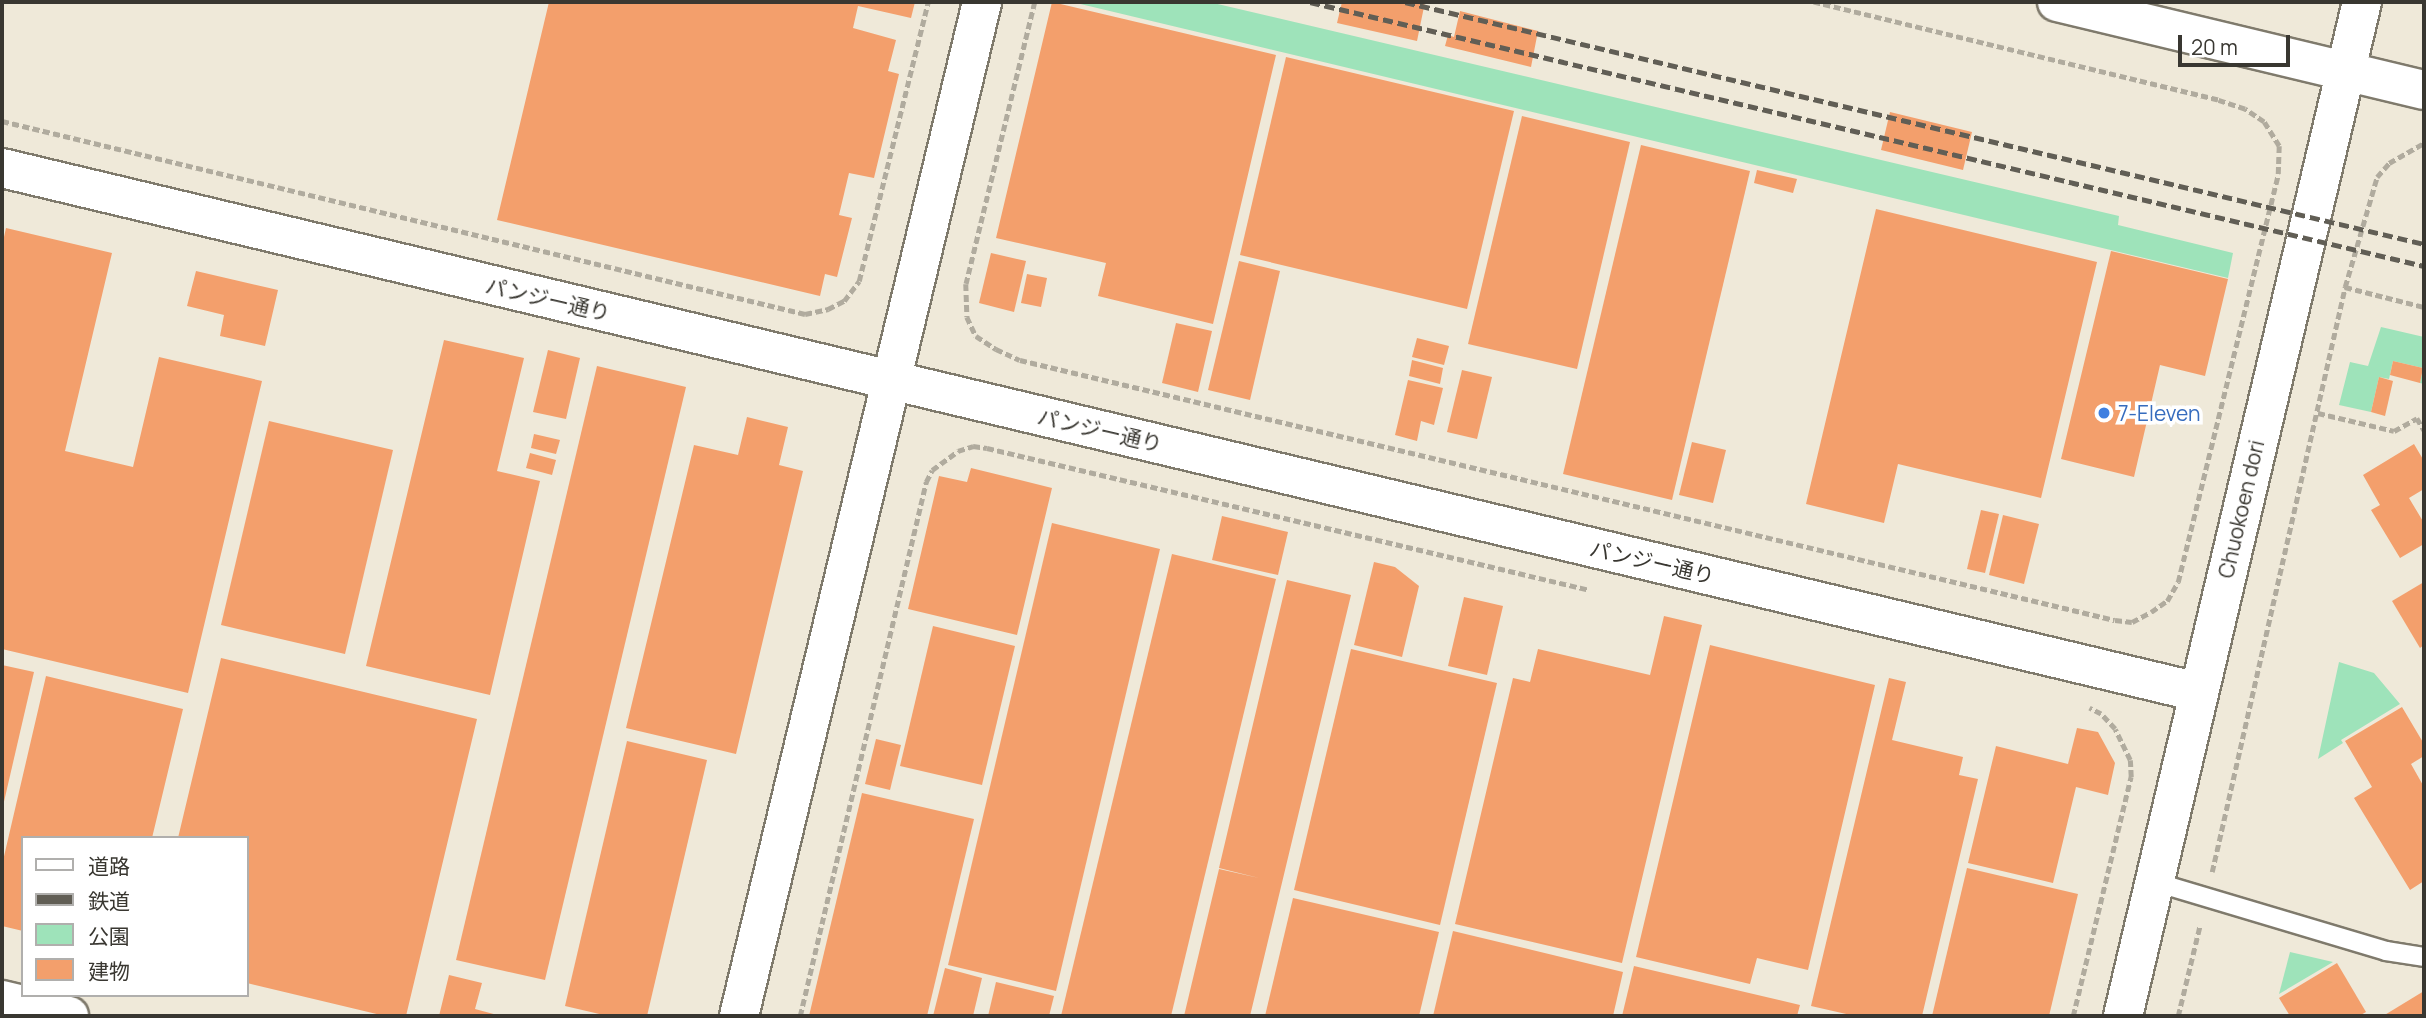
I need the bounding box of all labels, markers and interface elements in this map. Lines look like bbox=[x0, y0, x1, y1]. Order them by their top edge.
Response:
scale bar bbox=[2181, 21, 2293, 65]
text: 20 m bbox=[2191, 33, 2238, 61]
street label: パンジー通り bbox=[484, 273, 612, 325]
place label: 7-Eleven bbox=[2118, 400, 2200, 426]
street label: パンジー通り bbox=[1036, 404, 1164, 456]
marker: 7-Eleven bbox=[2096, 405, 2112, 421]
street label: Chuokoen dori bbox=[2213, 437, 2269, 581]
street label: パンジー通り bbox=[1588, 536, 1716, 588]
legend bbox=[21, 836, 248, 997]
text: 道路 bbox=[88, 852, 130, 880]
text: 鉄道 bbox=[88, 887, 130, 915]
text: 公園 bbox=[88, 922, 130, 950]
text: 建物 bbox=[88, 957, 130, 985]

